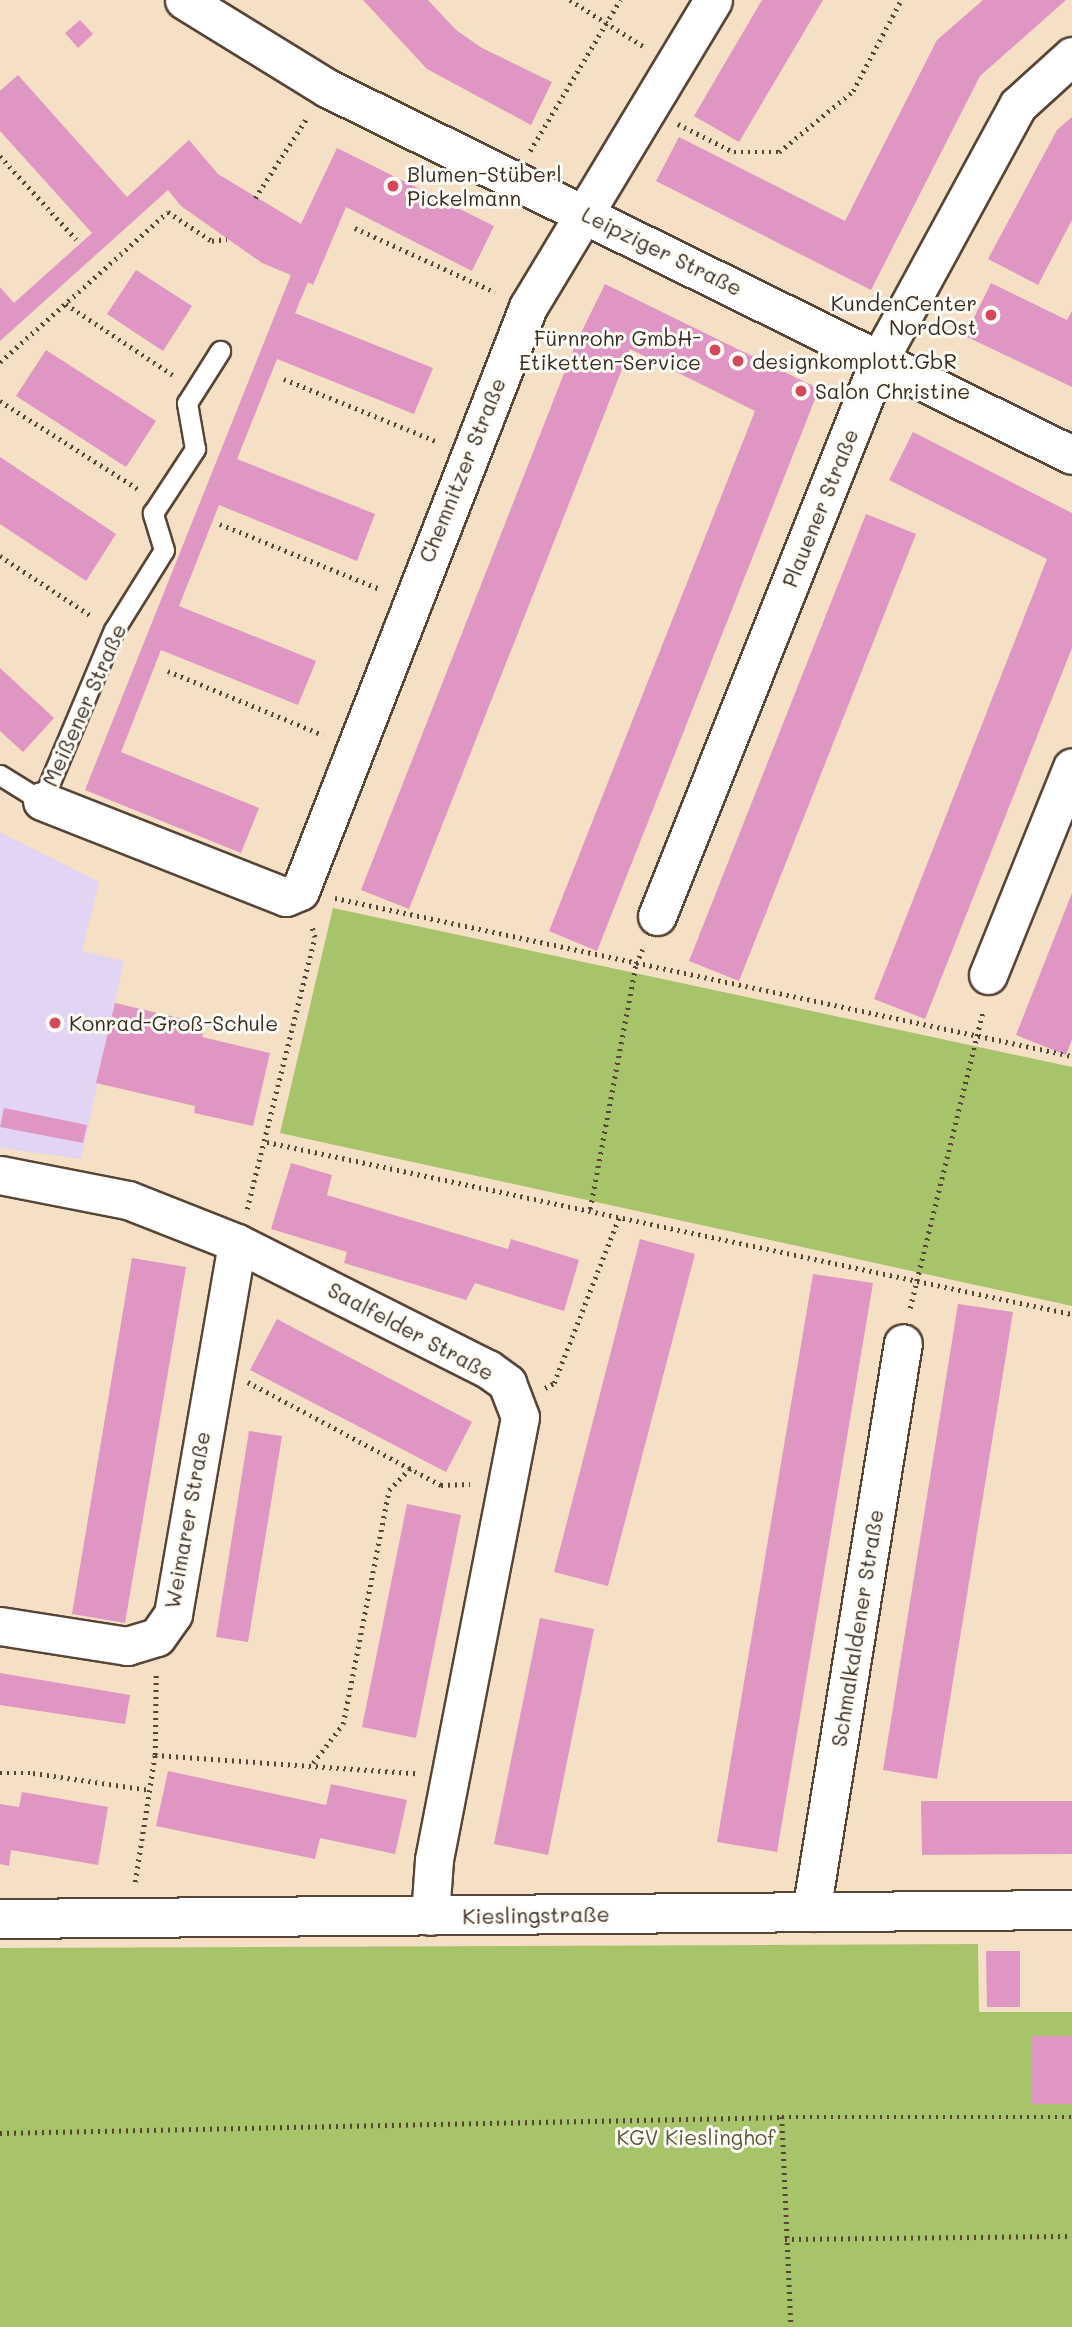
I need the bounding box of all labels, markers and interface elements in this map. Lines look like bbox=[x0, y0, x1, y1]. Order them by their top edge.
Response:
place label: Blumen-Stüberl Pickelmann bbox=[407, 161, 562, 211]
marker: Blumen-Stüberl Pickelmann bbox=[385, 178, 401, 194]
street label: Leipziger Straße bbox=[578, 201, 746, 301]
place label: KundenCenter NordOst bbox=[831, 290, 977, 340]
marker: KundenCenter NordOst bbox=[983, 307, 999, 323]
place label: Fürnrohr GmbH- Etiketten-Service bbox=[519, 325, 701, 375]
marker: Fürnrohr GmbH- Etiketten-Service bbox=[707, 342, 723, 358]
place label: designkomplott.GbR bbox=[752, 348, 957, 374]
marker: designkomplott.GbR bbox=[730, 353, 746, 369]
street label: Chemnitzer Straße bbox=[413, 374, 511, 566]
place label: Salon Christine bbox=[815, 378, 970, 404]
marker: Salon Christine bbox=[793, 383, 809, 399]
street label: Plauener Straße bbox=[777, 425, 863, 591]
street label: Meißener Straße bbox=[37, 620, 131, 790]
place label: Konrad-Groß-Schule bbox=[69, 1010, 278, 1036]
marker: Konrad-Groß-Schule bbox=[47, 1015, 63, 1031]
street label: Saalfelder Straße bbox=[324, 1277, 498, 1385]
street label: Weimarer Straße bbox=[159, 1429, 215, 1611]
street label: Schmalkaldener Straße bbox=[826, 1508, 888, 1748]
street label: Kieslingstraße bbox=[462, 1901, 610, 1929]
park label: KGV Kieslinghof bbox=[617, 2124, 775, 2150]

